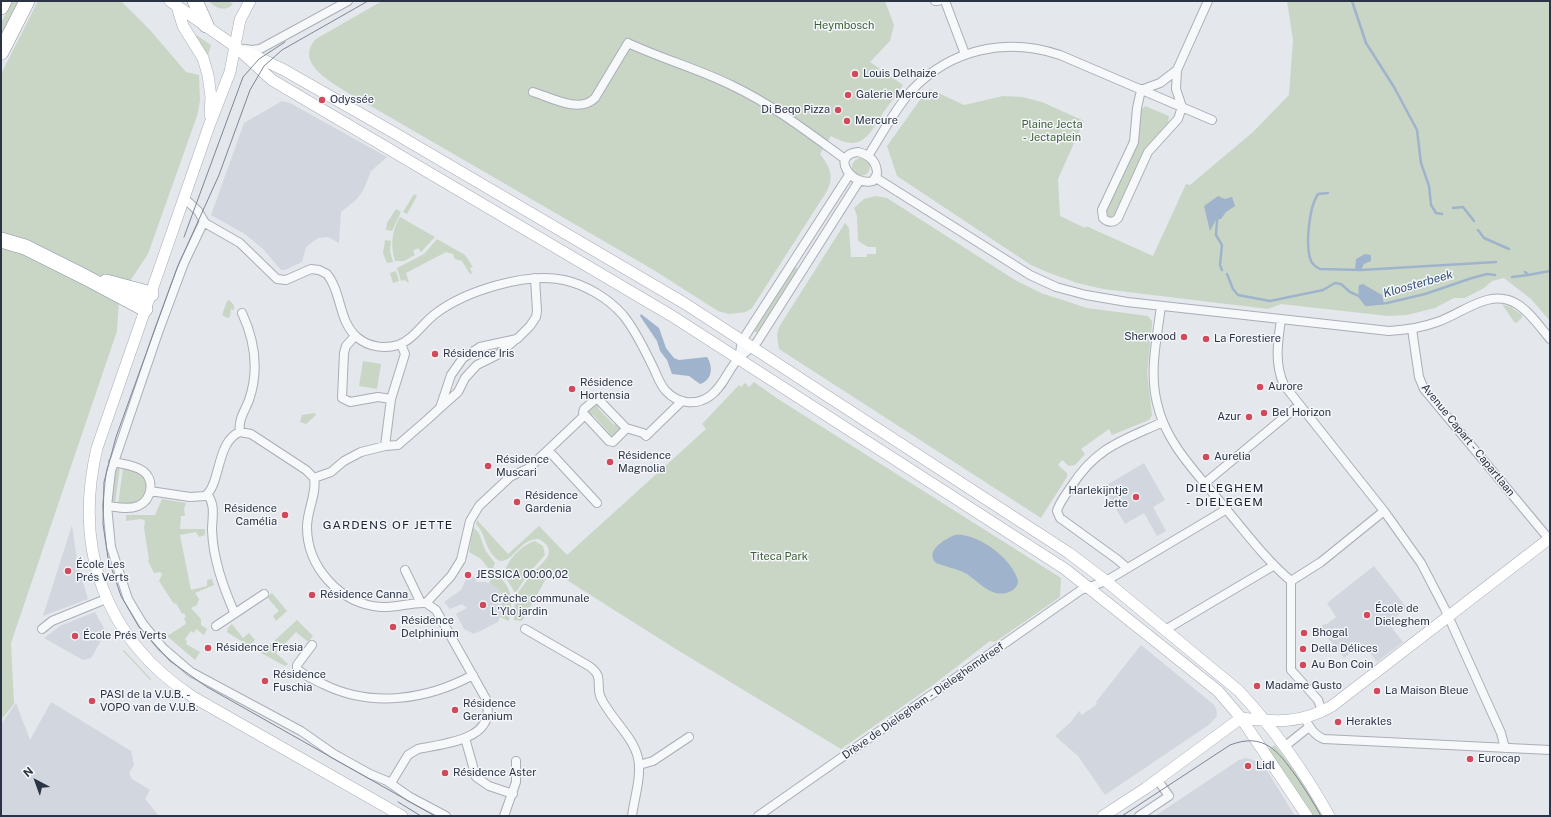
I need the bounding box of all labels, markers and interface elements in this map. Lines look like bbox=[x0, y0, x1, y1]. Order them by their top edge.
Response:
park label: Heymbosch bbox=[814, 19, 874, 33]
place label: Louis Delhaize bbox=[863, 67, 937, 81]
marker: Louis Delhaize bbox=[850, 69, 860, 79]
place label: Galerie Mercure bbox=[856, 88, 938, 102]
marker: Galerie Mercure bbox=[843, 90, 853, 100]
place label: Odyssée bbox=[330, 93, 374, 107]
marker: Odyssée bbox=[317, 95, 327, 105]
place label: Di Beqo Pizza bbox=[761, 103, 830, 117]
marker: Di Beqo Pizza bbox=[833, 105, 843, 115]
place label: Mercure bbox=[855, 114, 898, 128]
marker: Mercure bbox=[842, 116, 852, 126]
park label: Plaine Jecta - Jectaplein bbox=[1022, 118, 1082, 144]
water label: Kloosterbeek bbox=[1382, 267, 1454, 301]
place label: Sherwood bbox=[1124, 330, 1176, 344]
marker: Sherwood bbox=[1179, 332, 1189, 342]
place label: La Forestiere bbox=[1214, 332, 1281, 346]
marker: La Forestiere bbox=[1201, 334, 1211, 344]
place label: Résidence Iris bbox=[443, 347, 514, 361]
marker: Résidence Iris bbox=[430, 349, 440, 359]
place label: Résidence Hortensia bbox=[580, 376, 633, 402]
place label: Aurore bbox=[1268, 380, 1303, 394]
street label: Avenue Capart - Capartlaan bbox=[1419, 381, 1517, 499]
marker: Aurore bbox=[1255, 382, 1265, 392]
marker: Résidence Hortensia bbox=[567, 384, 577, 394]
place label: Bel Horizon bbox=[1272, 406, 1331, 420]
marker: Bel Horizon bbox=[1259, 408, 1269, 418]
place label: Azur bbox=[1217, 410, 1241, 424]
marker: Azur bbox=[1244, 412, 1254, 422]
place label: Résidence Magnolia bbox=[618, 449, 671, 475]
place label: Aurelia bbox=[1214, 450, 1251, 464]
marker: Aurelia bbox=[1201, 452, 1211, 462]
place label: Résidence Muscari bbox=[496, 453, 549, 479]
marker: Résidence Magnolia bbox=[605, 457, 615, 467]
marker: Résidence Muscari bbox=[483, 461, 493, 471]
district label: DIELEGHEM - DIELEGEM bbox=[1186, 481, 1264, 509]
place label: Harlekijntje Jette bbox=[1068, 484, 1128, 510]
place label: Résidence Gardenia bbox=[525, 489, 578, 515]
marker: Harlekijntje Jette bbox=[1131, 492, 1141, 502]
marker: Résidence Gardenia bbox=[512, 497, 522, 507]
place label: Résidence Camélia bbox=[224, 502, 277, 528]
marker: Résidence Camélia bbox=[280, 510, 290, 520]
district label: GARDENS OF JETTE bbox=[323, 518, 453, 532]
park label: Titeca Park bbox=[750, 550, 808, 564]
place label: École Les Prés Verts bbox=[76, 558, 129, 584]
marker: École Les Prés Verts bbox=[63, 566, 73, 576]
place label: JESSICA 00:00,02 bbox=[476, 568, 568, 582]
marker: JESSICA 00:00,02 bbox=[463, 570, 473, 580]
place label: Résidence Canna bbox=[320, 588, 408, 602]
marker: Résidence Canna bbox=[307, 590, 317, 600]
place label: Crèche communale L'Ylo jardin bbox=[491, 592, 590, 618]
marker: Crèche communale L'Ylo jardin bbox=[478, 600, 488, 610]
place label: École de Dieleghem bbox=[1375, 602, 1430, 628]
marker: École de Dieleghem bbox=[1362, 610, 1372, 620]
place label: Résidence Delphinium bbox=[401, 614, 459, 640]
marker: Résidence Delphinium bbox=[388, 622, 398, 632]
place label: Bhogal bbox=[1312, 626, 1348, 640]
marker: Bhogal bbox=[1299, 628, 1309, 638]
place label: École Prés Verts bbox=[83, 629, 167, 643]
marker: École Prés Verts bbox=[70, 631, 80, 641]
street label: Drève de Dieleghem - Dieleghemdreef bbox=[840, 640, 1006, 762]
place label: Résidence Fresia bbox=[216, 641, 303, 655]
place label: Della Délices bbox=[1311, 642, 1378, 656]
marker: Résidence Fresia bbox=[203, 643, 213, 653]
marker: Della Délices bbox=[1298, 644, 1308, 654]
place label: Au Bon Coin bbox=[1311, 658, 1373, 672]
marker: Au Bon Coin bbox=[1298, 660, 1308, 670]
place label: Résidence Fuschia bbox=[273, 668, 326, 694]
marker: Résidence Fuschia bbox=[260, 676, 270, 686]
place label: Madame Gusto bbox=[1265, 679, 1342, 693]
marker: Madame Gusto bbox=[1252, 681, 1262, 691]
place label: La Maison Bleue bbox=[1385, 684, 1469, 698]
marker: La Maison Bleue bbox=[1372, 686, 1382, 696]
place label: PASI de la V.U.B. - VOPO van de V.U.B. bbox=[100, 688, 198, 714]
marker: PASI de la V.U.B. - VOPO van de V.U.B. bbox=[87, 696, 97, 706]
place label: Résidence Geranium bbox=[463, 697, 516, 723]
marker: Résidence Geranium bbox=[450, 705, 460, 715]
place label: Herakles bbox=[1346, 715, 1392, 729]
marker: Herakles bbox=[1333, 717, 1343, 727]
place label: Eurocap bbox=[1478, 752, 1520, 766]
marker: Eurocap bbox=[1465, 754, 1475, 764]
place label: Lidl bbox=[1256, 759, 1275, 773]
north arrow bbox=[16, 761, 56, 801]
marker: Lidl bbox=[1243, 761, 1253, 771]
text: N bbox=[21, 765, 35, 779]
place label: Résidence Aster bbox=[453, 766, 536, 780]
marker: Résidence Aster bbox=[440, 768, 450, 778]

